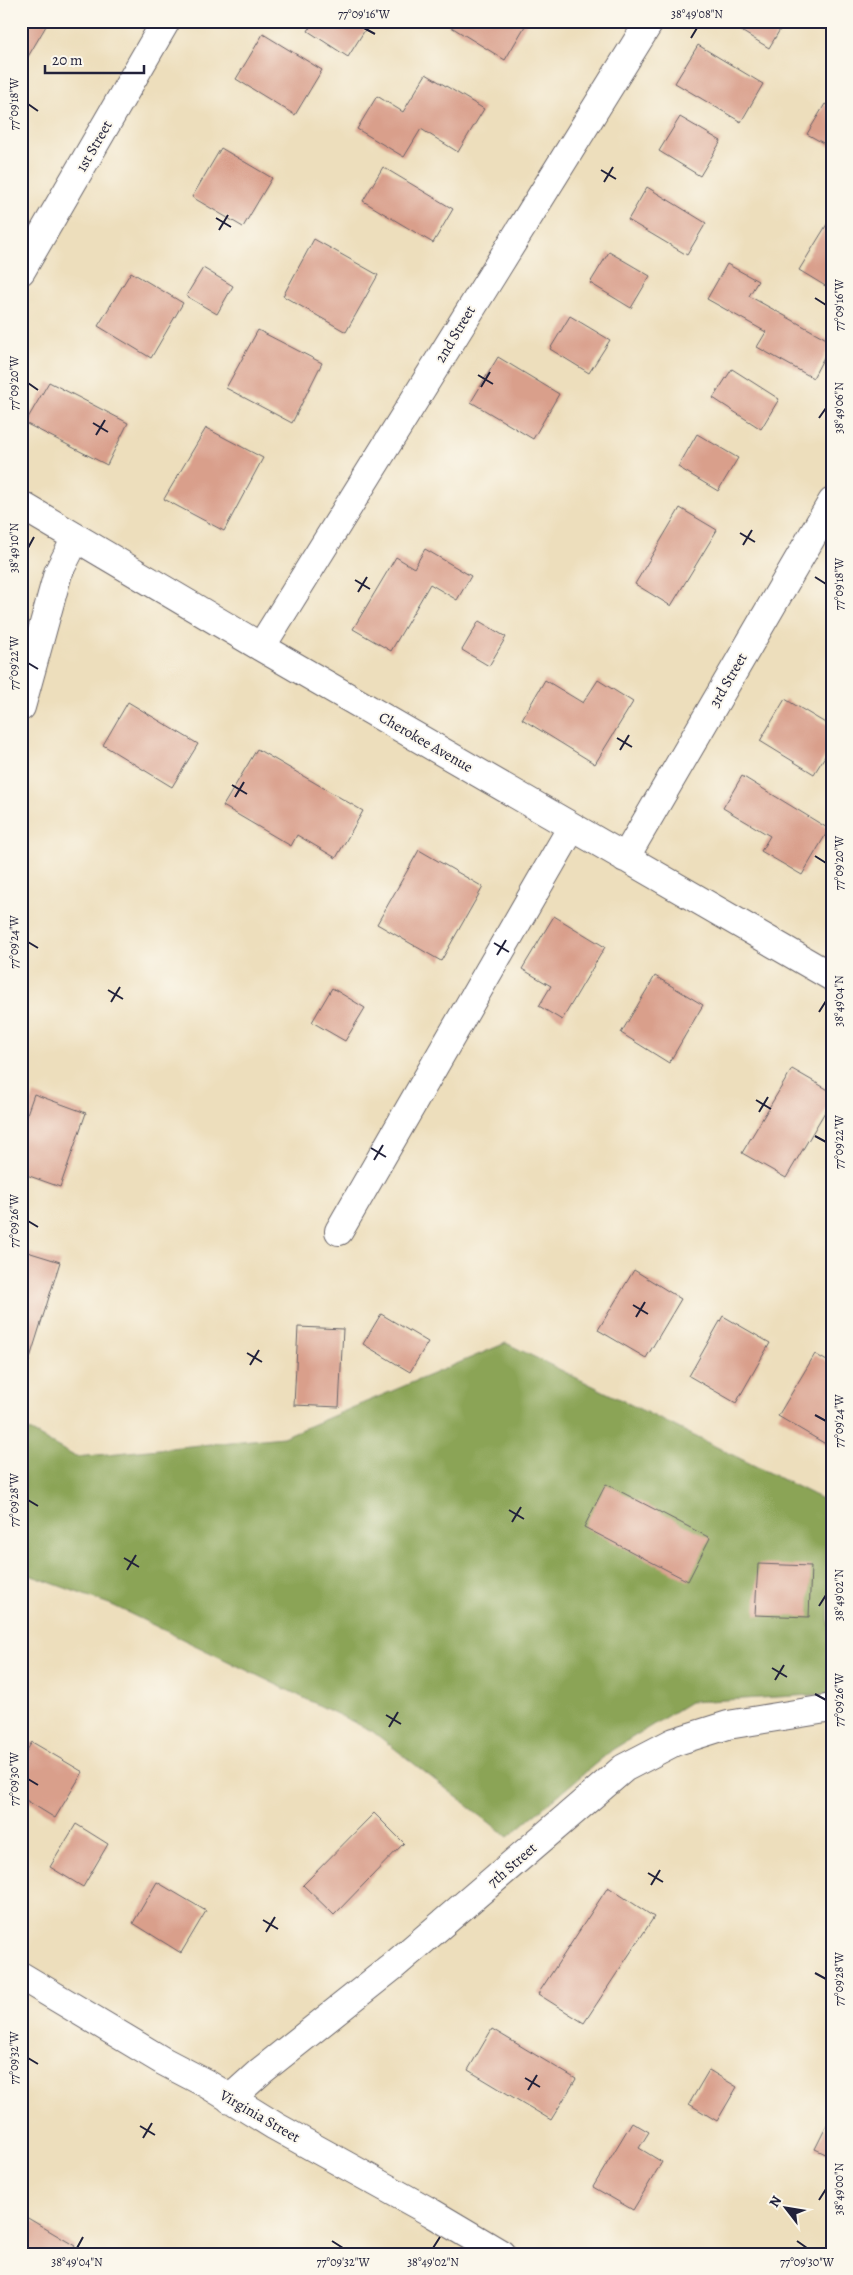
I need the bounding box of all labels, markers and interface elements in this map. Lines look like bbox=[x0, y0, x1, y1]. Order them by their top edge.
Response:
text: 77°09'16"W bbox=[338, 6, 391, 22]
text: 38°49'08"N bbox=[671, 6, 723, 22]
scale bar bbox=[45, 42, 144, 74]
text: 20 m bbox=[52, 50, 83, 70]
text: 77°09'18"W bbox=[6, 77, 22, 130]
street label: 1st Street bbox=[71, 117, 117, 175]
text: 77°09'16"W bbox=[831, 278, 847, 331]
street label: 2nd Street bbox=[430, 302, 480, 366]
text: 77°09'20"W bbox=[6, 355, 22, 410]
text: 38°49'06"N bbox=[831, 382, 847, 434]
text: 38°49'10"N bbox=[6, 523, 22, 573]
text: 77°09'18"W bbox=[831, 557, 847, 610]
text: 77°09'22"W bbox=[6, 635, 22, 690]
street label: 3rd Street bbox=[704, 649, 752, 711]
street label: Cherokee Avenue bbox=[375, 707, 477, 777]
text: 77°09'20"W bbox=[831, 835, 847, 890]
text: 77°09'24"W bbox=[6, 914, 22, 969]
text: 38°49'04"N bbox=[831, 975, 847, 1027]
text: 77°09'22"W bbox=[831, 1114, 847, 1169]
text: 77°09'26"W bbox=[6, 1193, 22, 1248]
text: 77°09'24"W bbox=[831, 1393, 847, 1448]
text: 77°09'28"W bbox=[6, 1472, 22, 1527]
text: 38°49'02"N bbox=[831, 1569, 847, 1621]
text: 77°09'26"W bbox=[831, 1672, 847, 1727]
text: 77°09'30"W bbox=[6, 1751, 22, 1806]
street label: 7th Street bbox=[483, 1838, 541, 1892]
text: 77°09'28"W bbox=[831, 1951, 847, 2006]
text: 77°09'32"W bbox=[6, 2031, 22, 2085]
street label: Virginia Street bbox=[215, 2084, 304, 2147]
text: 38°49'00"N bbox=[831, 2162, 847, 2215]
north arrow bbox=[760, 2182, 810, 2232]
text: N bbox=[765, 2192, 786, 2211]
text: 38°49'04"N bbox=[51, 2254, 103, 2270]
text: 77°09'32"W bbox=[316, 2254, 370, 2270]
text: 38°49'02"N bbox=[407, 2254, 459, 2270]
text: 77°09'30"W bbox=[780, 2254, 835, 2270]

